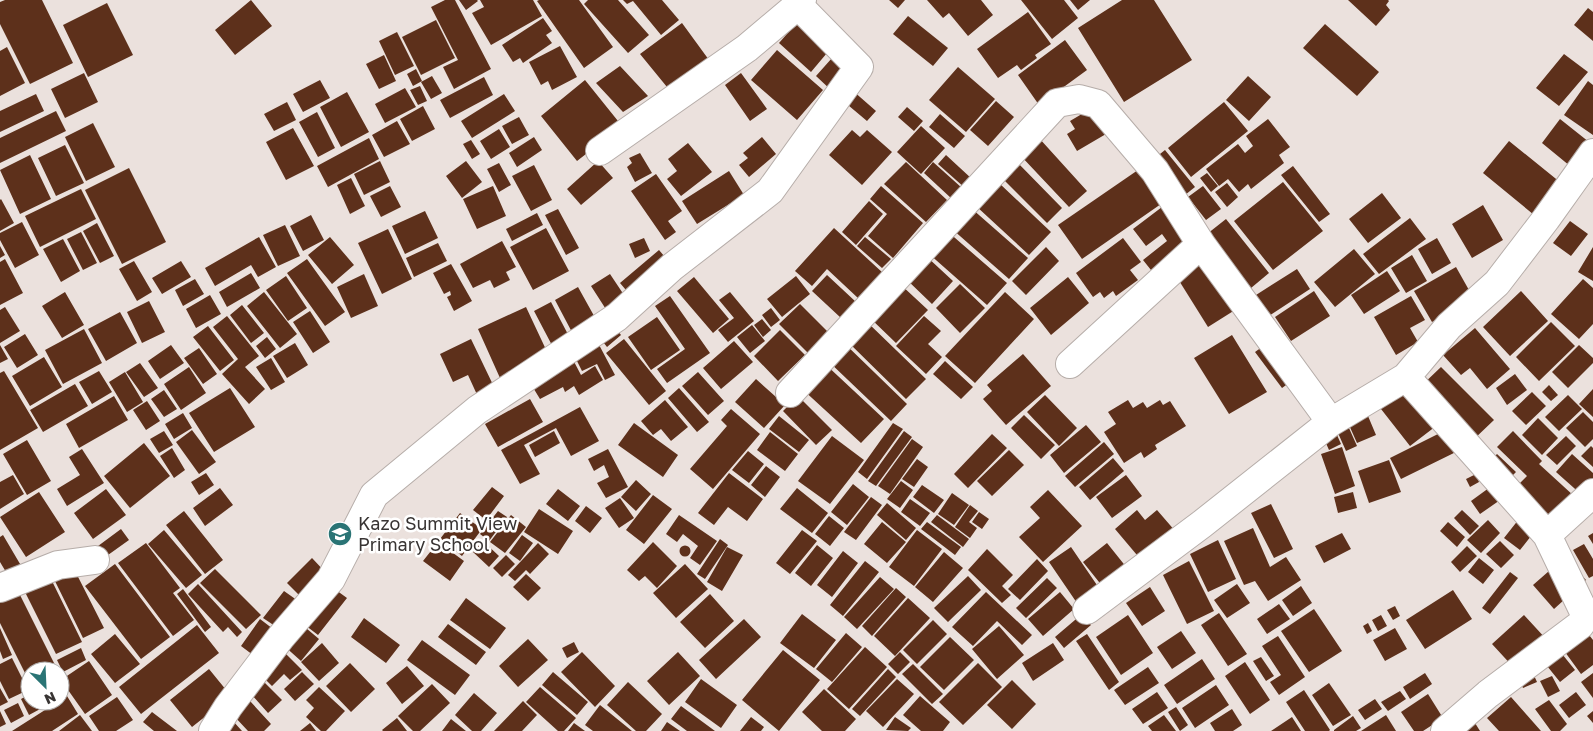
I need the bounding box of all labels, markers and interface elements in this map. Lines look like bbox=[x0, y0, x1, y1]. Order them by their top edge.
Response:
place label: Kazo Summit View Primary School bbox=[358, 512, 518, 555]
school or university icon: Kazo Summit View Primary School bbox=[327, 521, 353, 547]
north arrow bbox=[20, 661, 70, 711]
text: N bbox=[42, 688, 59, 708]

